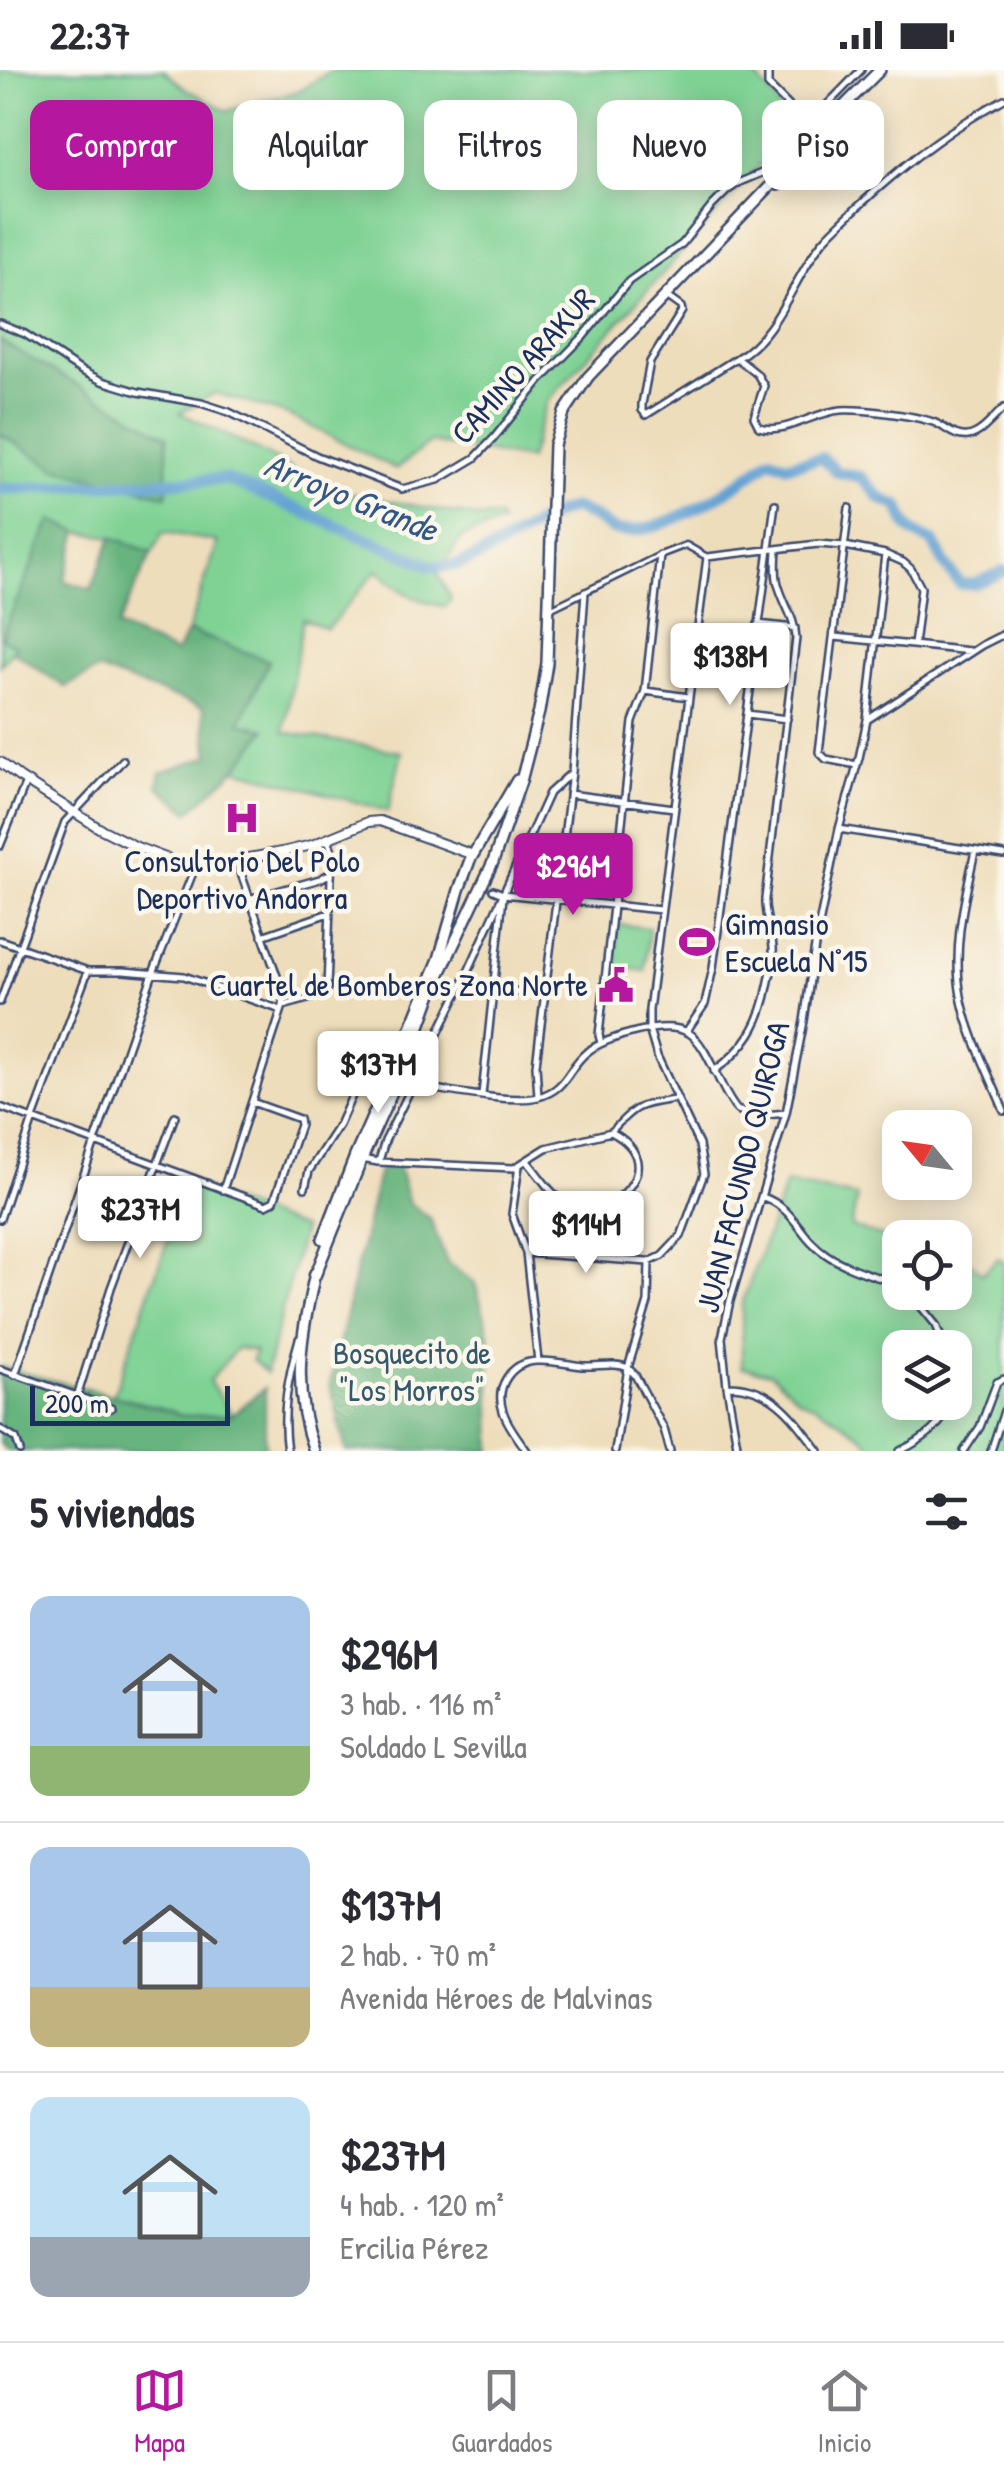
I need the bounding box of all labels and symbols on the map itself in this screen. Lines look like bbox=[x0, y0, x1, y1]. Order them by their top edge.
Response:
street label: CAMINO ARAKUR bbox=[441, 278, 604, 453]
water label: Arroyo Grande bbox=[258, 441, 447, 553]
pin: $138M bbox=[660, 623, 800, 708]
hospital icon: Consultorio Del Polo Deportivo Andorra bbox=[223, 799, 261, 837]
pin: $296M bbox=[503, 833, 643, 918]
place label: Consultorio Del Polo Deportivo Andorra bbox=[124, 839, 360, 919]
place label: Gimnasio Escuela N°15 bbox=[725, 902, 867, 982]
sports icon: Gimnasio Escuela N°15 bbox=[678, 923, 716, 961]
place label: Cuartel de Bomberos Zona Norte bbox=[209, 963, 588, 1006]
public building icon: Cuartel de Bomberos Zona Norte bbox=[597, 966, 635, 1004]
street label: JUAN FACUNDO QUIROGA bbox=[685, 1016, 800, 1317]
pin: $137M bbox=[308, 1031, 448, 1116]
north arrow bbox=[882, 1110, 972, 1200]
pin: $237M bbox=[70, 1176, 210, 1261]
pin: $114M bbox=[516, 1191, 656, 1276]
park label: Bosquecito de "Los Morros" bbox=[333, 1331, 491, 1411]
scale bar bbox=[30, 1381, 230, 1426]

